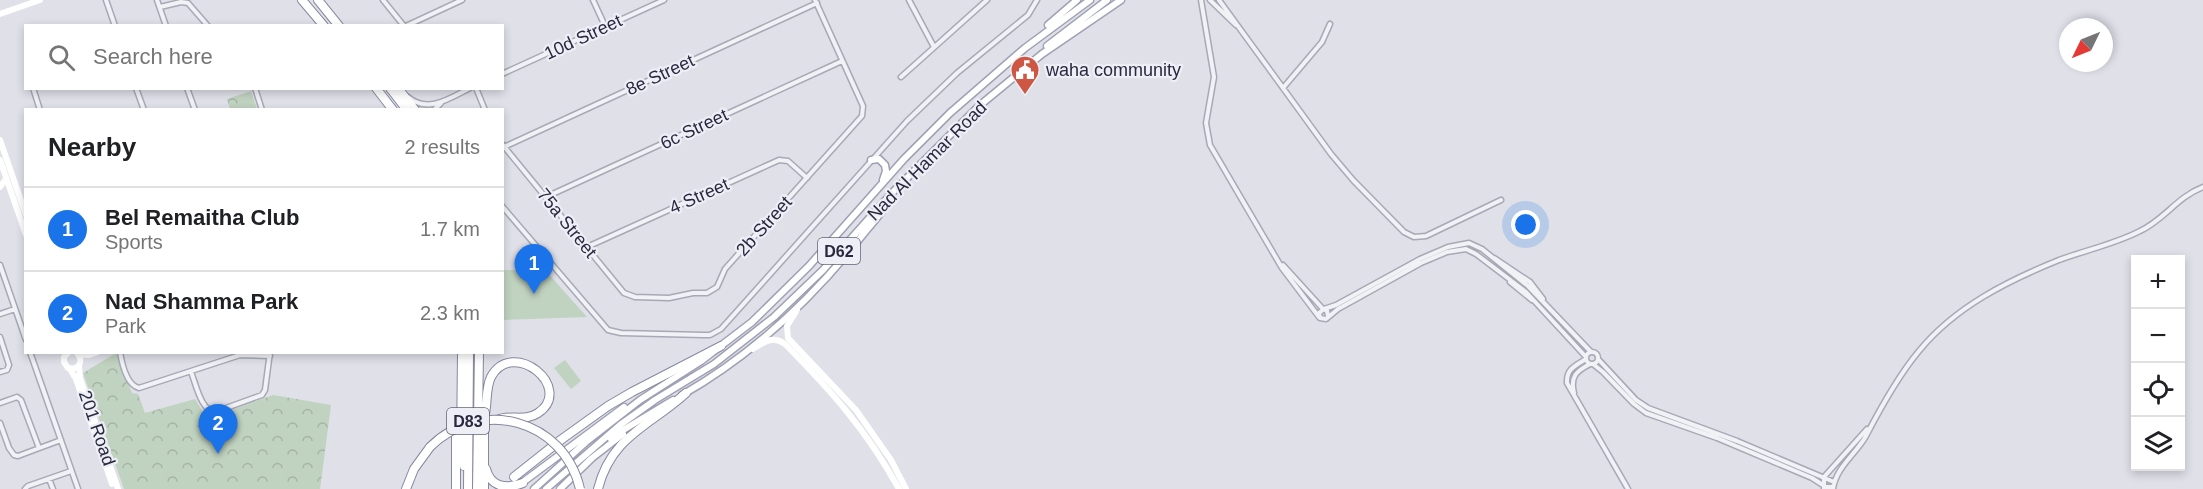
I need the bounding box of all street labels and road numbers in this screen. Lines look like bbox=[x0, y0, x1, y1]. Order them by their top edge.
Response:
street label: 10d Street bbox=[541, 10, 625, 64]
street label: 8e Street bbox=[623, 51, 697, 99]
street label: Nad Al Hamar Road bbox=[863, 97, 991, 225]
street label: 6c Street bbox=[657, 105, 731, 153]
street label: 4 Street bbox=[666, 174, 732, 218]
street label: 75a Street bbox=[533, 184, 601, 262]
street label: 2b Street bbox=[732, 192, 796, 260]
road number: D62 bbox=[818, 238, 860, 264]
street label: 201 Road bbox=[75, 388, 119, 468]
road number: D83 bbox=[447, 408, 489, 434]

